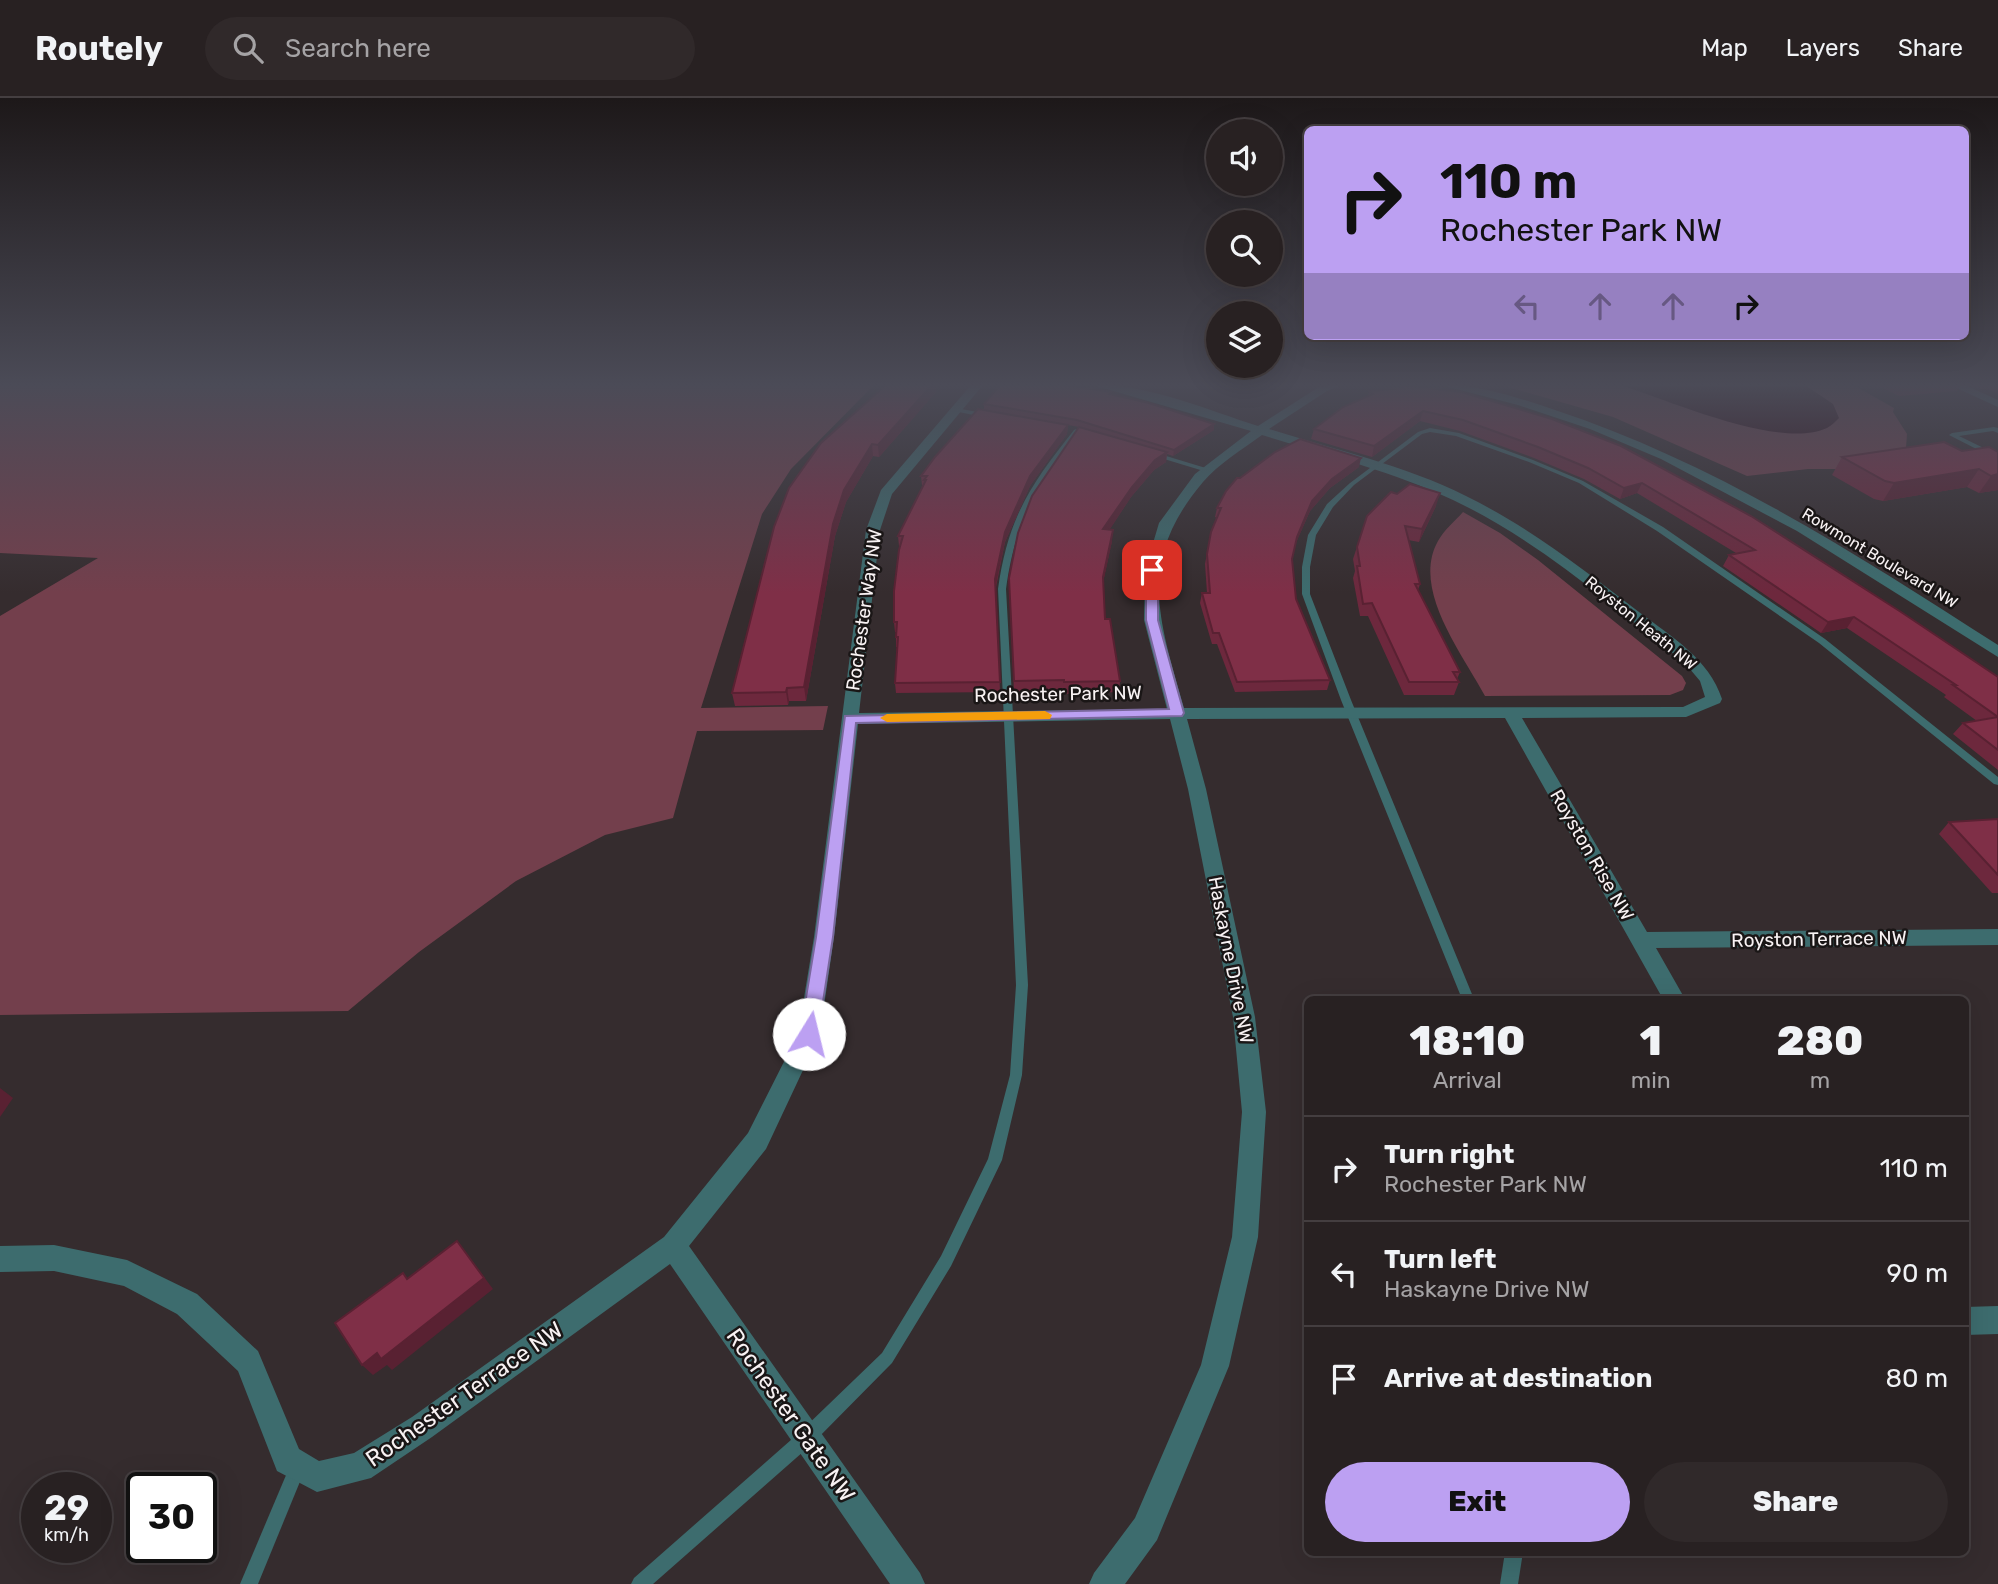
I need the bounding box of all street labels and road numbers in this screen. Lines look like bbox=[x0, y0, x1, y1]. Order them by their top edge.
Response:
street label: Rowmont Boulevard NW bbox=[1799, 504, 1961, 612]
street label: Rochester Way NW bbox=[841, 528, 887, 692]
street label: Royston Heath NW bbox=[1581, 572, 1701, 674]
street label: Rochester Park NW bbox=[974, 681, 1142, 707]
street label: Royston Rise NW bbox=[1545, 785, 1639, 925]
street label: Haskayne Drive NW bbox=[1204, 874, 1258, 1046]
street label: Royston Terrace NW bbox=[1731, 926, 1907, 952]
street label: Rochester Terrace NW bbox=[360, 1315, 568, 1473]
street label: Rochester Gate NW bbox=[721, 1323, 861, 1507]

